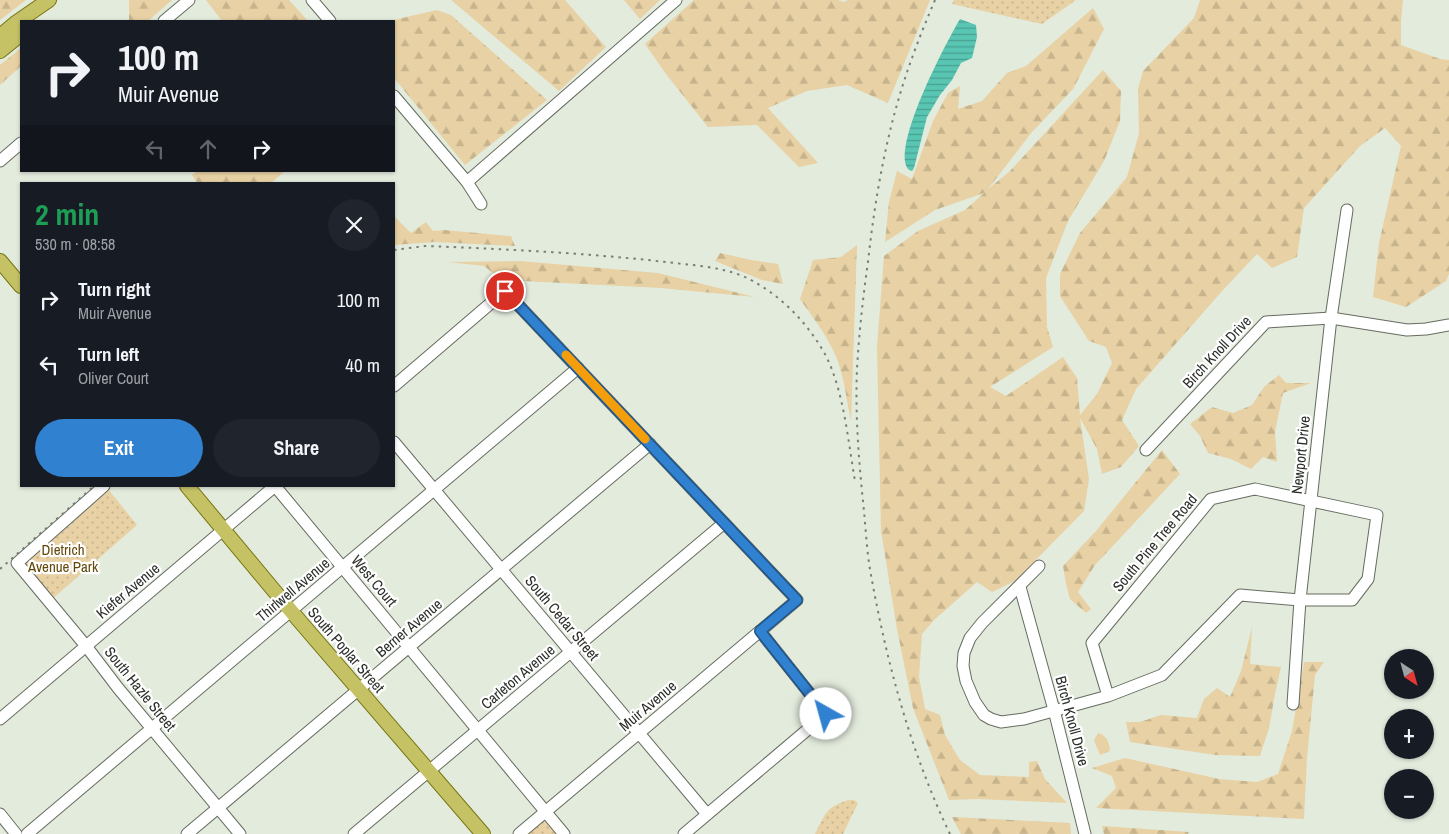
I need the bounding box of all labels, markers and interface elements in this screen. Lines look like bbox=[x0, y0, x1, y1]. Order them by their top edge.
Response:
text: 100 m bbox=[118, 34, 199, 81]
icon: right bbox=[35, 40, 100, 105]
text: Muir Avenue bbox=[118, 79, 219, 109]
icon: left bbox=[141, 135, 169, 163]
icon: ahead bbox=[194, 135, 222, 163]
icon: right bbox=[247, 135, 275, 163]
text: 2 min bbox=[35, 194, 99, 234]
button: close bbox=[328, 199, 380, 251]
text: 530 m · 08:58 bbox=[35, 233, 115, 255]
pin bbox=[484, 270, 526, 312]
text: Turn right bbox=[78, 276, 150, 302]
icon: arrive bbox=[491, 277, 519, 305]
icon: right bbox=[35, 286, 63, 314]
text: 100 m bbox=[337, 287, 380, 313]
text: Muir Avenue bbox=[78, 302, 151, 324]
street label: Birch Knoll Drive bbox=[1177, 311, 1256, 393]
text: Turn left bbox=[78, 341, 139, 367]
icon: left bbox=[35, 351, 63, 379]
text: 40 m bbox=[345, 352, 380, 378]
text: Oliver Court bbox=[78, 367, 149, 389]
street label: Newport Drive bbox=[1286, 415, 1315, 495]
button: Exit bbox=[35, 419, 203, 477]
button: Share bbox=[213, 419, 380, 477]
street label: South Pine Tree Road bbox=[1107, 489, 1202, 596]
park label: Dietrich Avenue Park bbox=[27, 539, 99, 577]
street label: West Court bbox=[347, 550, 403, 611]
street label: Thirlwell Avenue bbox=[251, 553, 334, 627]
street label: Kiefer Avenue bbox=[91, 558, 164, 623]
street label: South Cedar Street bbox=[520, 571, 605, 665]
street label: Berner Avenue bbox=[371, 593, 447, 662]
street label: South Poplar Street bbox=[303, 602, 390, 698]
street label: Carleton Avenue bbox=[476, 639, 559, 714]
street label: South Hazle Street bbox=[100, 642, 181, 736]
north arrow bbox=[1384, 649, 1434, 699]
map controls bbox=[1384, 649, 1434, 819]
street label: Birch Knoll Drive bbox=[1050, 674, 1095, 768]
street label: Muir Avenue bbox=[615, 675, 681, 736]
position arrow bbox=[799, 687, 851, 739]
button: + bbox=[1384, 709, 1434, 759]
button: − bbox=[1384, 769, 1434, 819]

